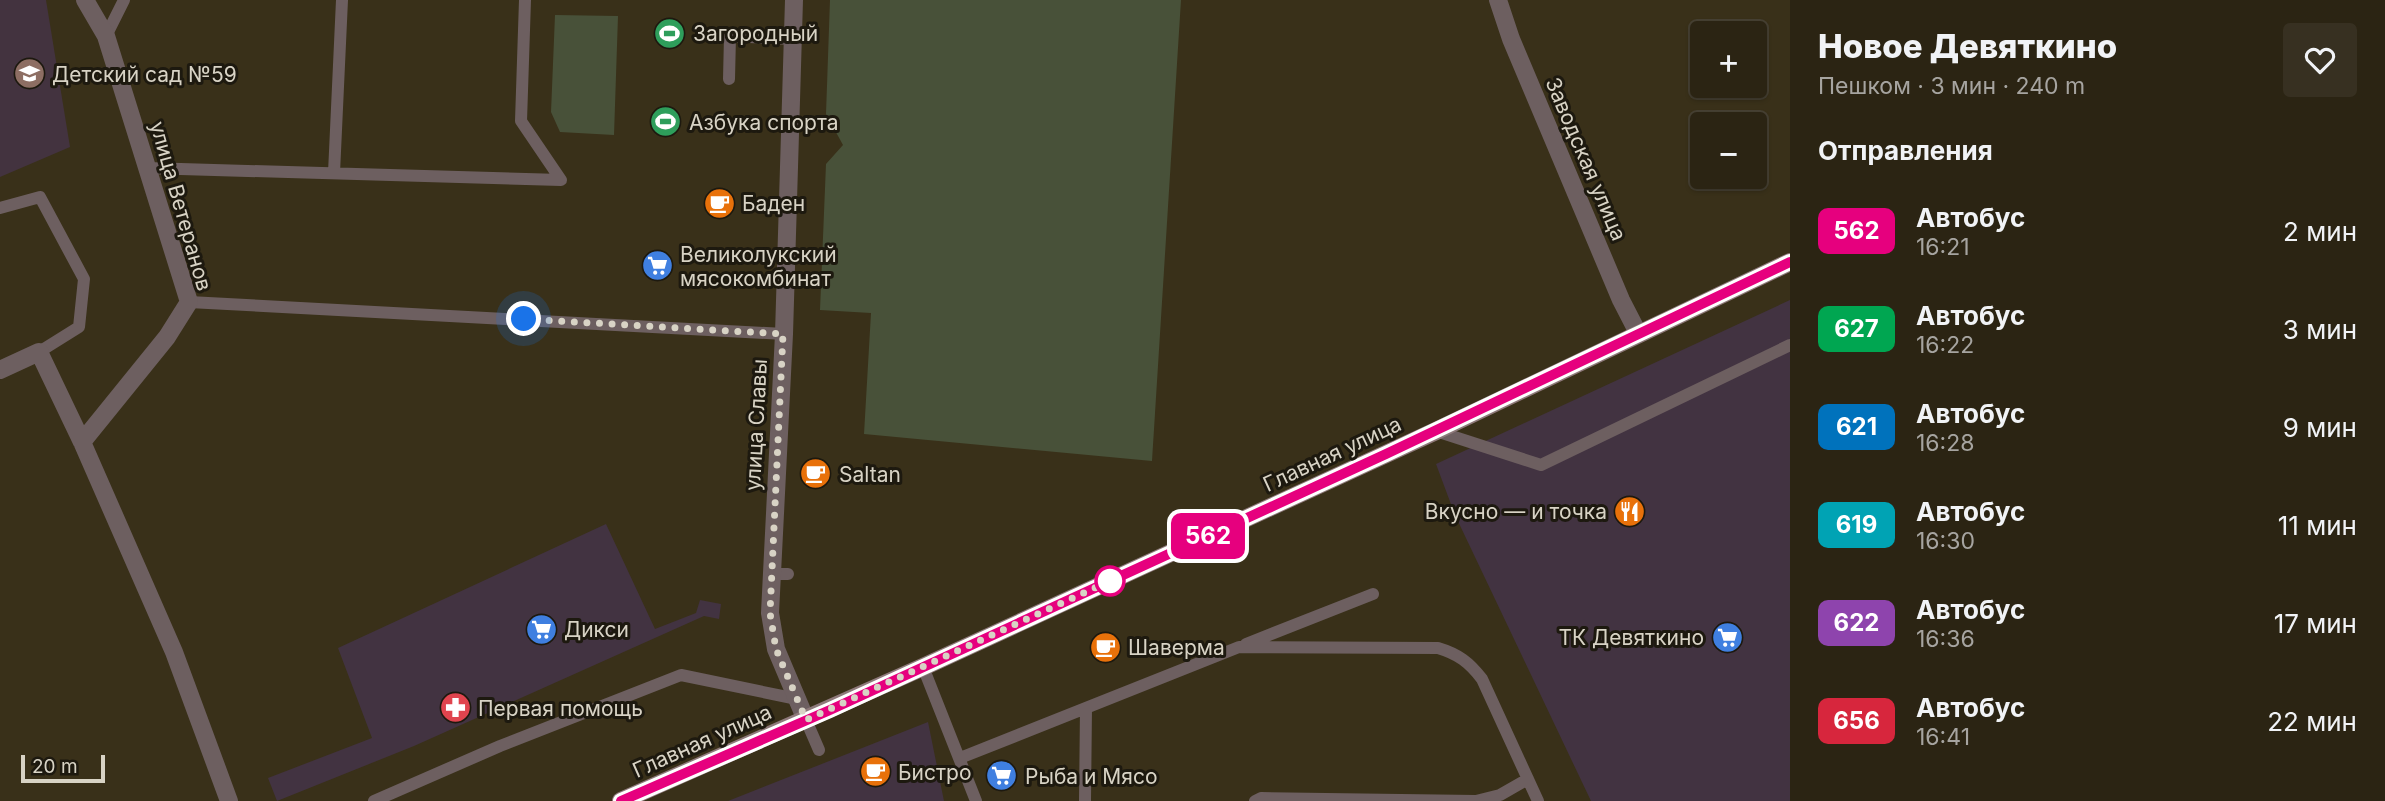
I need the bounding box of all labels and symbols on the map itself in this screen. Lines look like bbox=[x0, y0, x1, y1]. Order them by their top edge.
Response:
sports icon: Загородный bbox=[653, 16, 687, 50]
place label: Загородный bbox=[693, 21, 818, 46]
school or university icon: Детский сад №59 bbox=[12, 57, 46, 91]
place label: Детский сад №59 bbox=[52, 62, 237, 87]
street label: Заводская улица bbox=[1540, 74, 1632, 244]
sports icon: Азбука спорта bbox=[649, 105, 683, 139]
place label: Азбука спорта bbox=[689, 110, 839, 135]
street label: улица Ветеранов bbox=[145, 118, 217, 294]
cafe icon: Баден bbox=[702, 186, 736, 220]
place label: Баден bbox=[742, 191, 805, 216]
place label: Великолукский мясокомбинат bbox=[680, 242, 837, 291]
supermarket icon: Великолукский мясокомбинат bbox=[640, 249, 674, 283]
your location bbox=[506, 301, 541, 336]
street label: улица Славы bbox=[740, 358, 772, 492]
street label: Главная улица bbox=[1259, 411, 1405, 497]
cafe icon: Saltan bbox=[799, 457, 833, 491]
place label: Saltan bbox=[839, 462, 901, 487]
restaurant icon: Вкусно — и точка bbox=[1613, 494, 1647, 528]
place label: Вкусно — и точка bbox=[1425, 499, 1607, 524]
line badge: 562 bbox=[1168, 513, 1248, 559]
unlabelled marker bbox=[1095, 566, 1125, 596]
supermarket icon: Дикси bbox=[524, 612, 558, 646]
place label: Дикси bbox=[564, 617, 629, 642]
supermarket icon: ТК Девяткино bbox=[1710, 620, 1744, 654]
place label: ТК Девяткино bbox=[1559, 625, 1704, 650]
cafe icon: Шаверма bbox=[1088, 630, 1122, 664]
place label: Шаверма bbox=[1128, 635, 1225, 660]
pharmacy icon: Первая помощь bbox=[438, 691, 472, 725]
place label: Первая помощь bbox=[478, 696, 643, 721]
street label: Главная улица bbox=[629, 699, 775, 783]
scale bar bbox=[21, 752, 105, 784]
cafe icon: Бистро bbox=[858, 755, 892, 789]
supermarket icon: Рыба и Мясо bbox=[985, 759, 1019, 793]
place label: Бистро bbox=[898, 760, 972, 785]
place label: Рыба и Мясо bbox=[1025, 764, 1158, 789]

